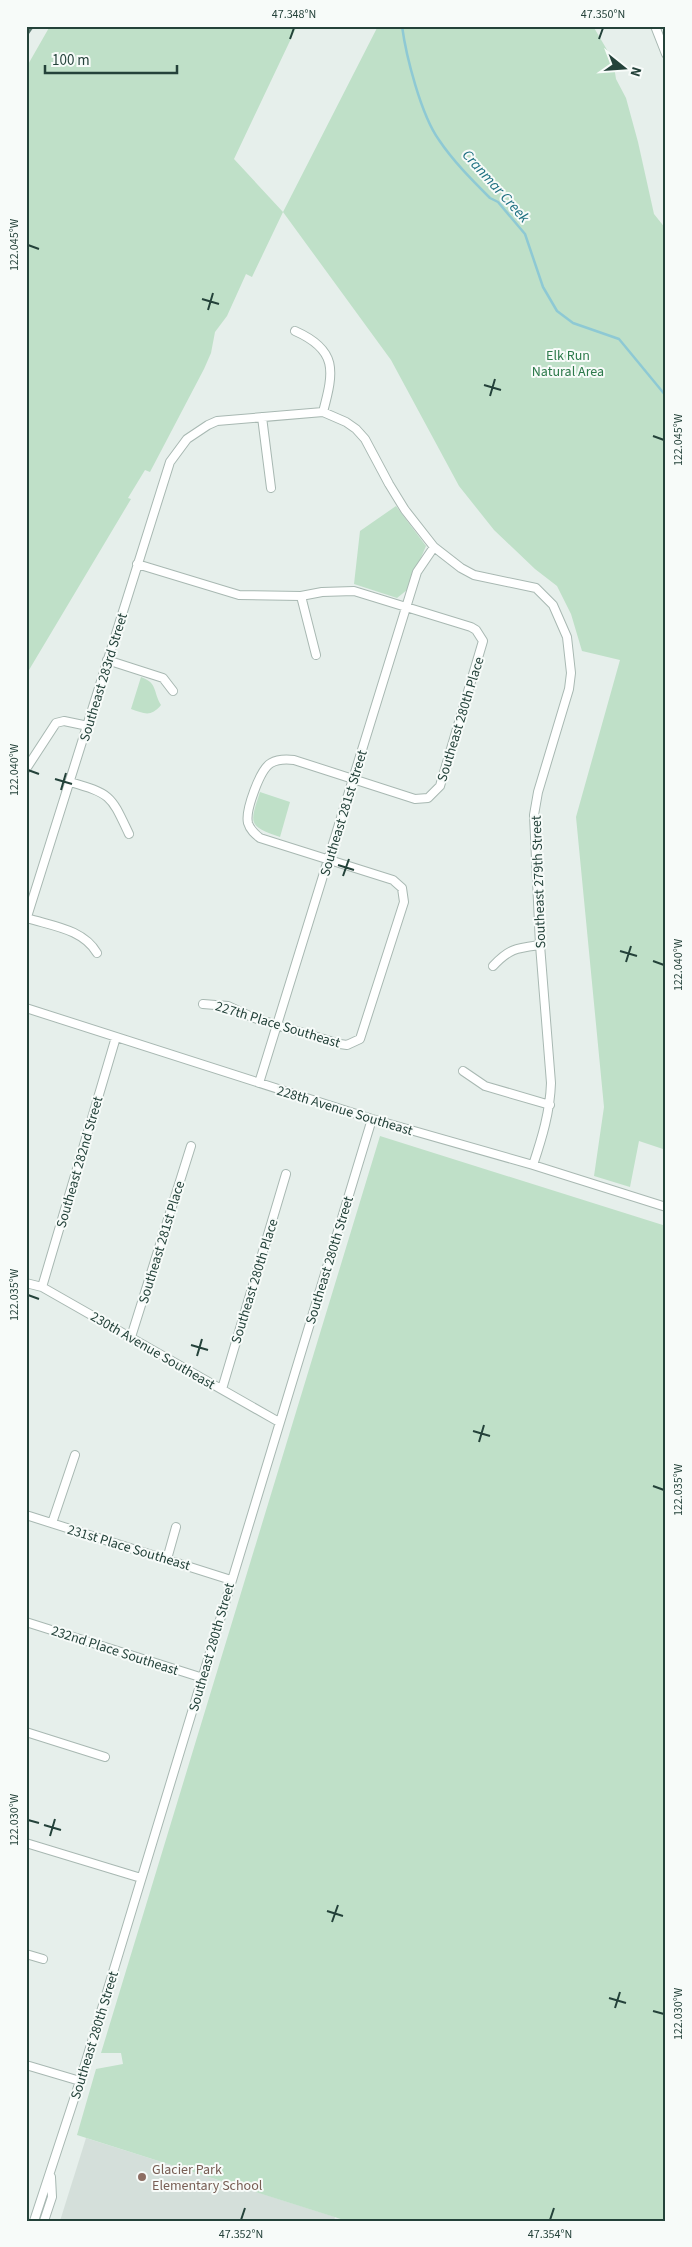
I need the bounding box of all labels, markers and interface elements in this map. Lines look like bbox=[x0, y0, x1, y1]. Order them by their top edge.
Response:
text: 47.348°N bbox=[272, 6, 316, 23]
text: 47.350°N bbox=[581, 6, 625, 23]
scale bar bbox=[45, 42, 178, 74]
north arrow bbox=[600, 42, 650, 92]
text: 100 m bbox=[52, 50, 90, 71]
text: N bbox=[625, 64, 646, 79]
water label: Cranmar Creek bbox=[457, 145, 535, 228]
text: 122.045°W bbox=[6, 218, 23, 271]
park label: Elk Run Natural Area bbox=[532, 346, 604, 382]
text: 122.045°W bbox=[670, 413, 687, 466]
street label: Southeast 283rd Street bbox=[75, 610, 133, 744]
street label: Southeast 280th Place bbox=[432, 654, 489, 784]
text: 122.040°W bbox=[6, 743, 23, 796]
street label: Southeast 281st Street bbox=[315, 747, 373, 879]
street label: Southeast 279th Street bbox=[527, 815, 551, 949]
text: 122.040°W bbox=[670, 938, 687, 991]
street label: 227th Place Southeast bbox=[213, 996, 343, 1054]
street label: 228th Avenue Southeast bbox=[274, 1081, 415, 1141]
street label: Southeast 282nd Street bbox=[52, 1094, 108, 1230]
street label: Southeast 281st Place bbox=[134, 1178, 190, 1306]
street label: Southeast 280th Street bbox=[301, 1194, 359, 1327]
street label: Southeast 280th Place bbox=[226, 1216, 283, 1346]
text: 122.035°W bbox=[6, 1268, 23, 1321]
street label: 230th Avenue Southeast bbox=[86, 1307, 219, 1395]
text: 122.035°W bbox=[670, 1463, 687, 1516]
street label: 231st Place Southeast bbox=[65, 1520, 193, 1576]
street label: Southeast 280th Street bbox=[184, 1580, 240, 1714]
street label: 232nd Place Southeast bbox=[49, 1621, 181, 1681]
text: 122.030°W bbox=[6, 1793, 23, 1846]
street label: Southeast 280th Street bbox=[66, 1969, 124, 2102]
text: 122.030°W bbox=[670, 1987, 687, 2040]
place label: Glacier Park Elementary School bbox=[152, 2160, 263, 2196]
marker: Glacier Park Elementary School bbox=[136, 2171, 148, 2183]
text: 47.352°N bbox=[219, 2226, 263, 2243]
text: 47.354°N bbox=[528, 2226, 572, 2243]

